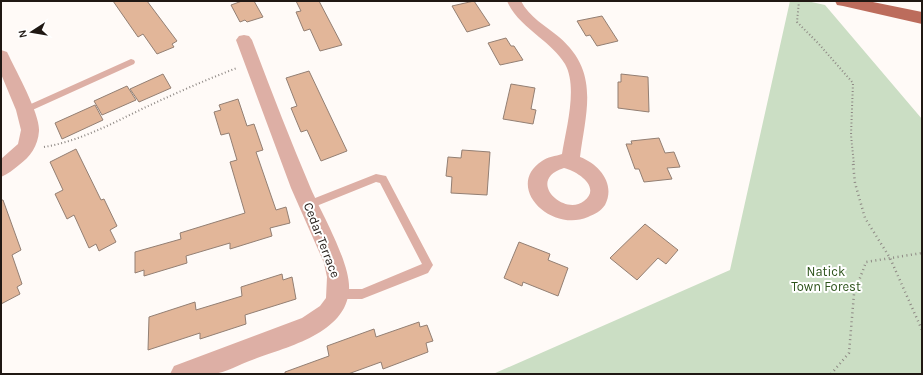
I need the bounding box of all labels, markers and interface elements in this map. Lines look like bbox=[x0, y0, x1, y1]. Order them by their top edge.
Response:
north arrow bbox=[12, 12, 52, 52]
text: N bbox=[16, 29, 30, 39]
street label: Cedar Terrace bbox=[301, 200, 343, 280]
park label: Natick Town Forest bbox=[791, 264, 861, 294]

